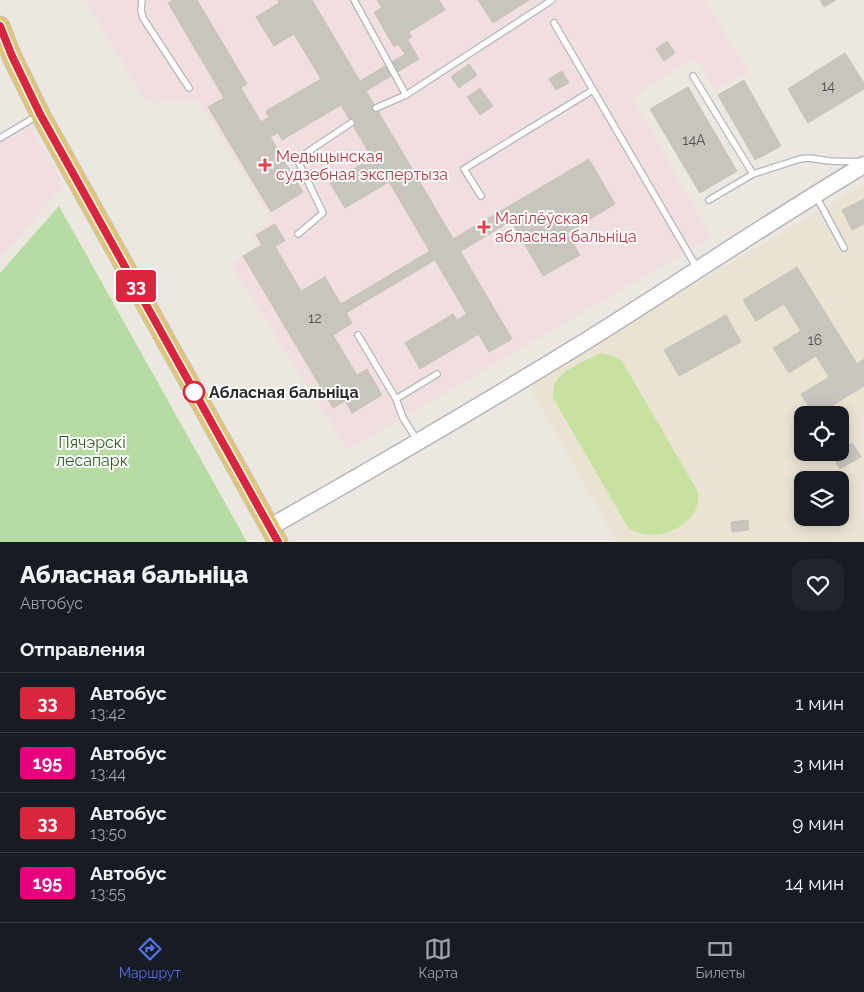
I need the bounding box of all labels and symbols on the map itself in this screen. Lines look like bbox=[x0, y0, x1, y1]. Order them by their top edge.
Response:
house number: 14 bbox=[821, 78, 835, 94]
house number: 14А bbox=[682, 132, 706, 148]
place label: Медыцынская судзебная экспертыза bbox=[276, 147, 448, 184]
marker: Медыцынская судзебная экспертыза bbox=[258, 158, 272, 172]
place label: Магілёўская абласная бальніца bbox=[495, 209, 637, 246]
marker: Магілёўская абласная бальніца bbox=[477, 220, 491, 234]
line badge: 33 bbox=[114, 270, 158, 302]
house number: 12 bbox=[308, 310, 322, 326]
house number: 16 bbox=[808, 332, 822, 348]
marker: Абласная бальніца bbox=[183, 381, 205, 403]
place label: Абласная бальніца bbox=[209, 383, 359, 402]
park label: Пячэрскі лесапарк bbox=[56, 433, 128, 470]

